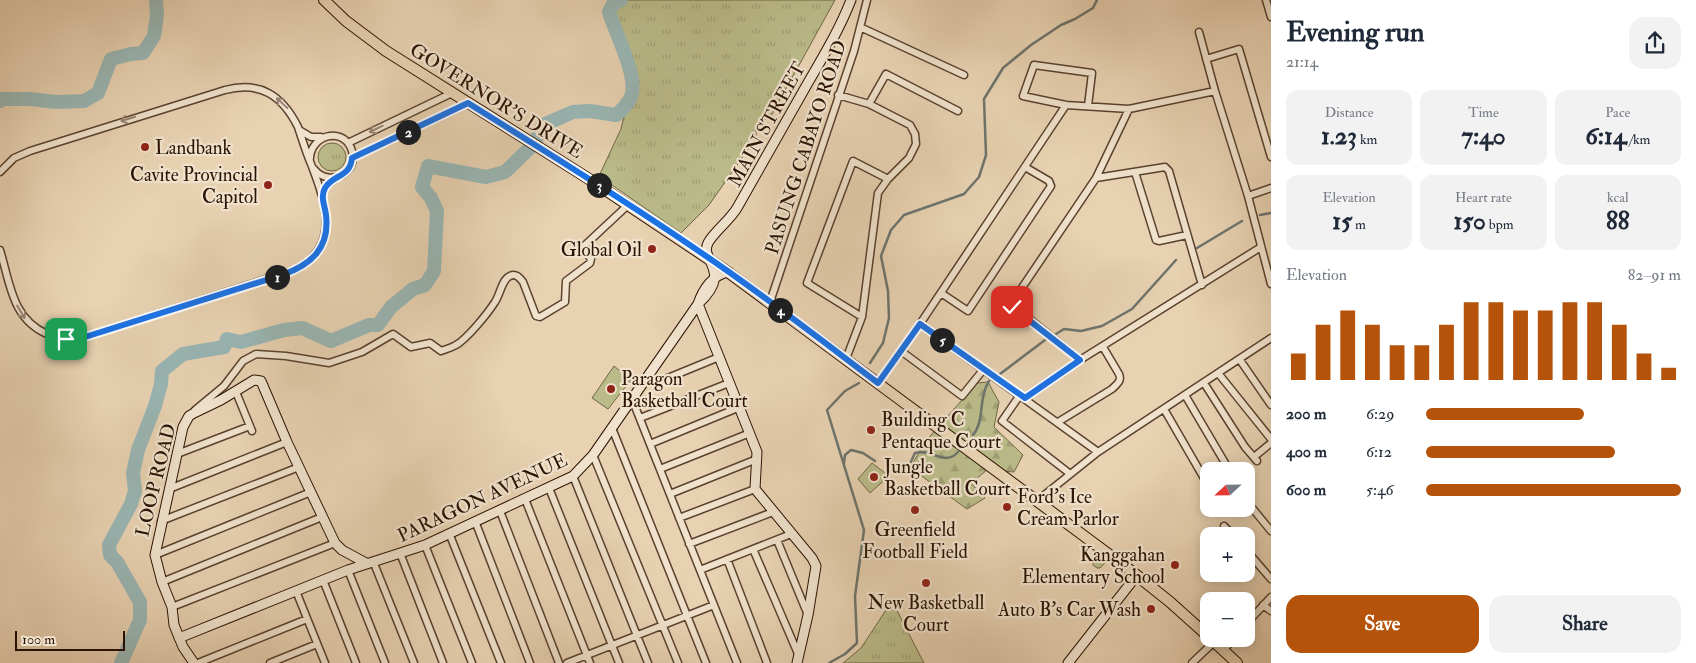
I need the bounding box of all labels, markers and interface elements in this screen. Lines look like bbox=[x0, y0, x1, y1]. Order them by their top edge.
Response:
text: Evening run bbox=[1286, 15, 1424, 50]
button: share bbox=[1629, 17, 1681, 69]
street label: PASUNG CABAYO ROAD bbox=[760, 37, 852, 257]
street label: GOVERNOR'S DRIVE bbox=[405, 38, 588, 164]
text: 21:14 bbox=[1286, 52, 1318, 72]
street label: MAIN STREET bbox=[723, 58, 811, 191]
one-way arrow bbox=[275, 97, 288, 109]
text: Distance bbox=[1325, 104, 1374, 121]
text: Time bbox=[1468, 104, 1499, 121]
text: Pace bbox=[1605, 104, 1630, 121]
one-way arrow bbox=[121, 115, 137, 125]
pin: 2 bbox=[396, 120, 420, 144]
text: 1.23 bbox=[1321, 121, 1357, 152]
text: 7:40 bbox=[1462, 121, 1505, 152]
text: 6:14 bbox=[1585, 121, 1626, 152]
one-way arrow bbox=[369, 124, 384, 134]
text: 2 bbox=[405, 124, 412, 141]
text: km bbox=[1357, 131, 1377, 148]
text: /km bbox=[1626, 131, 1650, 148]
place label: Landbank bbox=[155, 136, 232, 160]
marker: Landbank bbox=[139, 141, 151, 153]
place label: Cavite Provincial Capitol bbox=[130, 163, 258, 210]
pin: 3 bbox=[586, 172, 612, 198]
text: 3 bbox=[597, 177, 602, 194]
marker: Cavite Provincial Capitol bbox=[262, 179, 274, 191]
text: Elevation bbox=[1322, 189, 1376, 206]
text: Heart rate bbox=[1455, 189, 1512, 206]
text: kcal bbox=[1607, 189, 1629, 206]
text: 15 bbox=[1332, 206, 1352, 237]
text: 150 bbox=[1453, 206, 1486, 237]
text: 88 bbox=[1606, 206, 1630, 237]
text: m bbox=[1352, 216, 1366, 233]
text: bpm bbox=[1486, 216, 1514, 233]
place label: Global Oil bbox=[561, 238, 642, 262]
marker: Global Oil bbox=[646, 243, 658, 255]
pin: 1 bbox=[264, 264, 290, 290]
text: Elevation bbox=[1286, 265, 1347, 285]
text: 82–91 m bbox=[1628, 265, 1681, 285]
text: 1 bbox=[275, 269, 280, 286]
pin bbox=[991, 286, 1033, 328]
icon: check bbox=[998, 293, 1026, 321]
pin: 4 bbox=[768, 298, 792, 322]
text: 4 bbox=[777, 302, 784, 319]
one-way arrow bbox=[17, 305, 27, 319]
pin bbox=[45, 318, 87, 360]
icon: arrive bbox=[52, 325, 80, 353]
pin: 5 bbox=[930, 328, 954, 352]
text: 5 bbox=[939, 332, 946, 349]
place label: Paragon Basketball Court bbox=[621, 367, 748, 413]
marker: Paragon Basketball Court bbox=[605, 383, 617, 395]
text: 200 m bbox=[1286, 404, 1326, 424]
text: 6:29 bbox=[1366, 404, 1394, 424]
place label: Building C Pentaque Court bbox=[881, 408, 1001, 454]
street label: LOOP ROAD bbox=[130, 421, 182, 539]
marker: Building C Pentaque Court bbox=[865, 424, 877, 436]
text: 400 m bbox=[1286, 442, 1327, 462]
text: 6:12 bbox=[1366, 442, 1392, 462]
street label: PARAGON AVENUE bbox=[394, 448, 572, 548]
place label: Jungle Basketball Court bbox=[883, 455, 1011, 501]
north arrow bbox=[1200, 462, 1255, 518]
map controls bbox=[1200, 462, 1255, 647]
marker: Jungle Basketball Court bbox=[868, 471, 880, 483]
text: 600 m bbox=[1286, 480, 1326, 500]
text: 5:46 bbox=[1366, 480, 1394, 500]
place label: Ford's Ice Cream Parlor bbox=[1017, 485, 1119, 531]
marker: Ford's Ice Cream Parlor bbox=[1001, 501, 1013, 513]
marker: Greenfield Football Field bbox=[909, 504, 921, 516]
place label: Greenfield Football Field bbox=[862, 518, 968, 564]
button: + bbox=[1200, 527, 1255, 582]
place label: Kanggahan Elementary School bbox=[1022, 543, 1165, 589]
marker: Kanggahan Elementary School bbox=[1169, 559, 1181, 571]
marker: New Basketball Court bbox=[920, 577, 932, 589]
place label: New Basketball Court bbox=[868, 591, 985, 637]
button: − bbox=[1200, 592, 1255, 647]
button: Save bbox=[1286, 595, 1479, 653]
button: Share bbox=[1489, 595, 1681, 653]
place label: Auto B's Car Wash bbox=[997, 598, 1141, 622]
marker: Auto B's Car Wash bbox=[1145, 603, 1157, 615]
scale bar bbox=[15, 628, 125, 651]
text: 100 m bbox=[22, 631, 55, 648]

